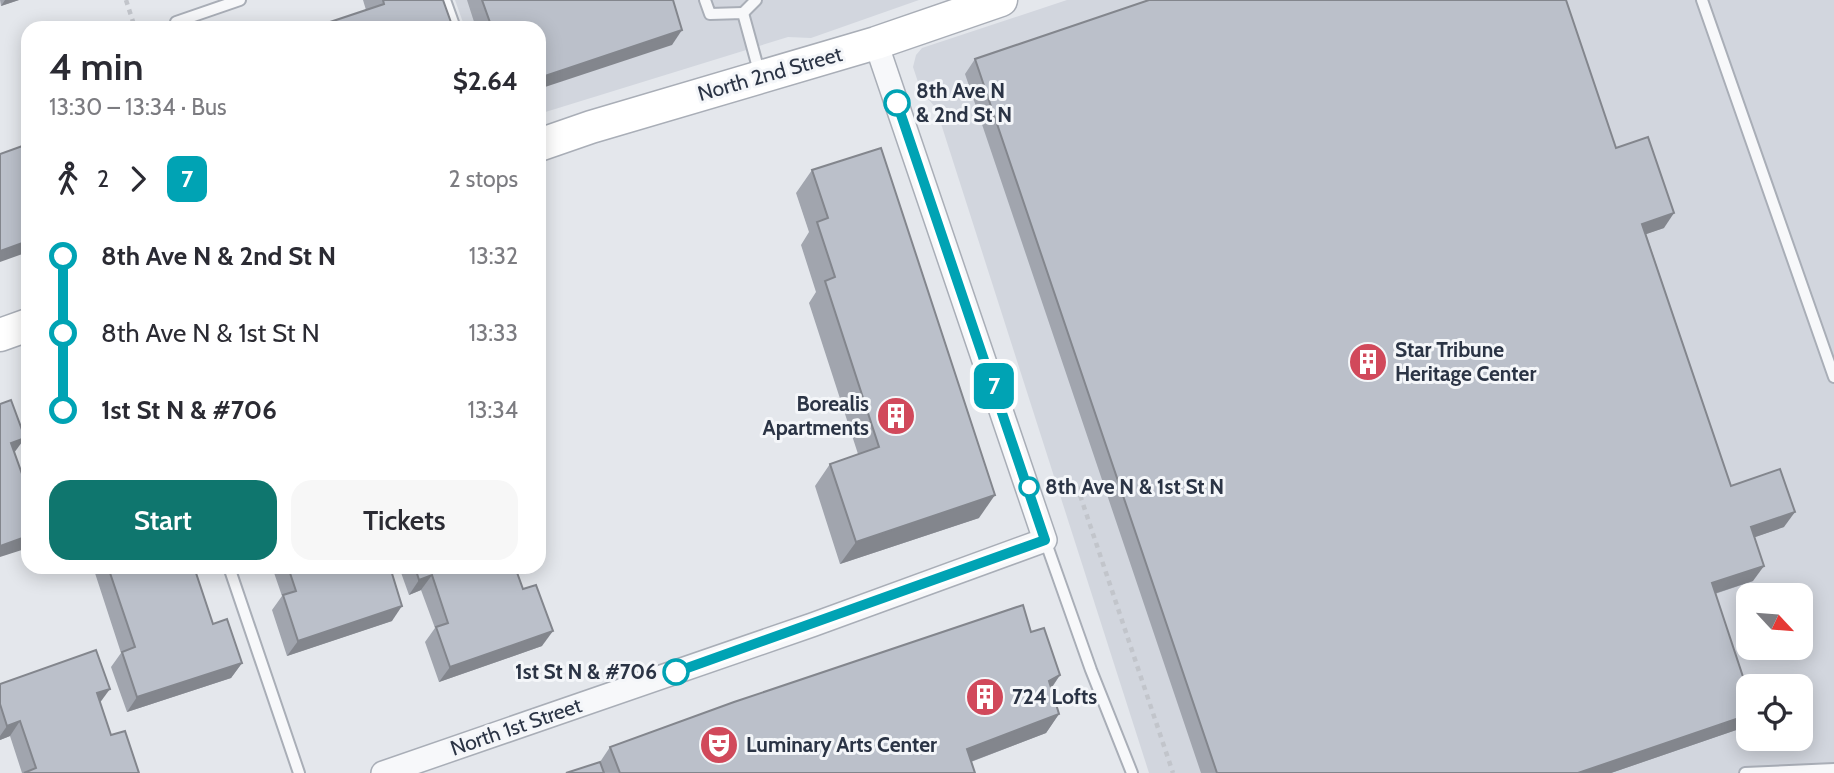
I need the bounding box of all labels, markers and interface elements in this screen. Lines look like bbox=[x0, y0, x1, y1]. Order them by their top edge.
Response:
street label: North 2nd Street bbox=[695, 41, 845, 106]
text: 4 min bbox=[49, 43, 144, 90]
text: $2.64 bbox=[453, 65, 518, 97]
place label: 8th Ave N & 2nd St N bbox=[916, 78, 1012, 127]
marker: 8th Ave N & 2nd St N bbox=[884, 90, 910, 116]
text: 13:30 – 13:34 · Bus bbox=[49, 93, 227, 121]
icon: walk bbox=[49, 160, 87, 198]
icon: forward bbox=[119, 160, 157, 198]
text: 7 bbox=[181, 164, 193, 193]
text: 2 bbox=[97, 165, 109, 193]
text: 2 stops bbox=[449, 165, 518, 193]
text: 8th Ave N & 2nd St N bbox=[101, 240, 336, 272]
text: 13:32 bbox=[469, 242, 518, 270]
text: 8th Ave N & 1st St N bbox=[101, 317, 320, 349]
text: 13:33 bbox=[468, 319, 518, 347]
place label: Star Tribune Heritage Center bbox=[1395, 337, 1536, 386]
building icon: Star Tribune Heritage Center bbox=[1347, 341, 1389, 383]
line badge: 7 bbox=[971, 363, 1017, 409]
text: 7 bbox=[988, 371, 1000, 400]
place label: Borealis Apartments bbox=[763, 391, 869, 440]
text: 1st St N & #706 bbox=[101, 394, 277, 426]
building icon: Borealis Apartments bbox=[875, 395, 917, 437]
text: 13:34 bbox=[468, 396, 518, 424]
place label: 8th Ave N & 1st St N bbox=[1045, 474, 1224, 499]
marker: 8th Ave N & 1st St N bbox=[1019, 477, 1039, 497]
button: Start bbox=[49, 480, 277, 560]
button: Tickets bbox=[291, 480, 518, 560]
north arrow bbox=[1736, 583, 1813, 660]
map controls bbox=[1736, 583, 1813, 751]
place label: 1st St N & #706 bbox=[515, 659, 657, 684]
marker: 1st St N & #706 bbox=[663, 659, 689, 685]
button: locate bbox=[1736, 674, 1813, 751]
building icon: 724 Lofts bbox=[964, 676, 1006, 718]
place label: 724 Lofts bbox=[1012, 684, 1097, 709]
street label: North 1st Street bbox=[447, 692, 585, 761]
theatre icon: Luminary Arts Center bbox=[698, 724, 740, 766]
place label: Luminary Arts Center bbox=[746, 732, 937, 757]

